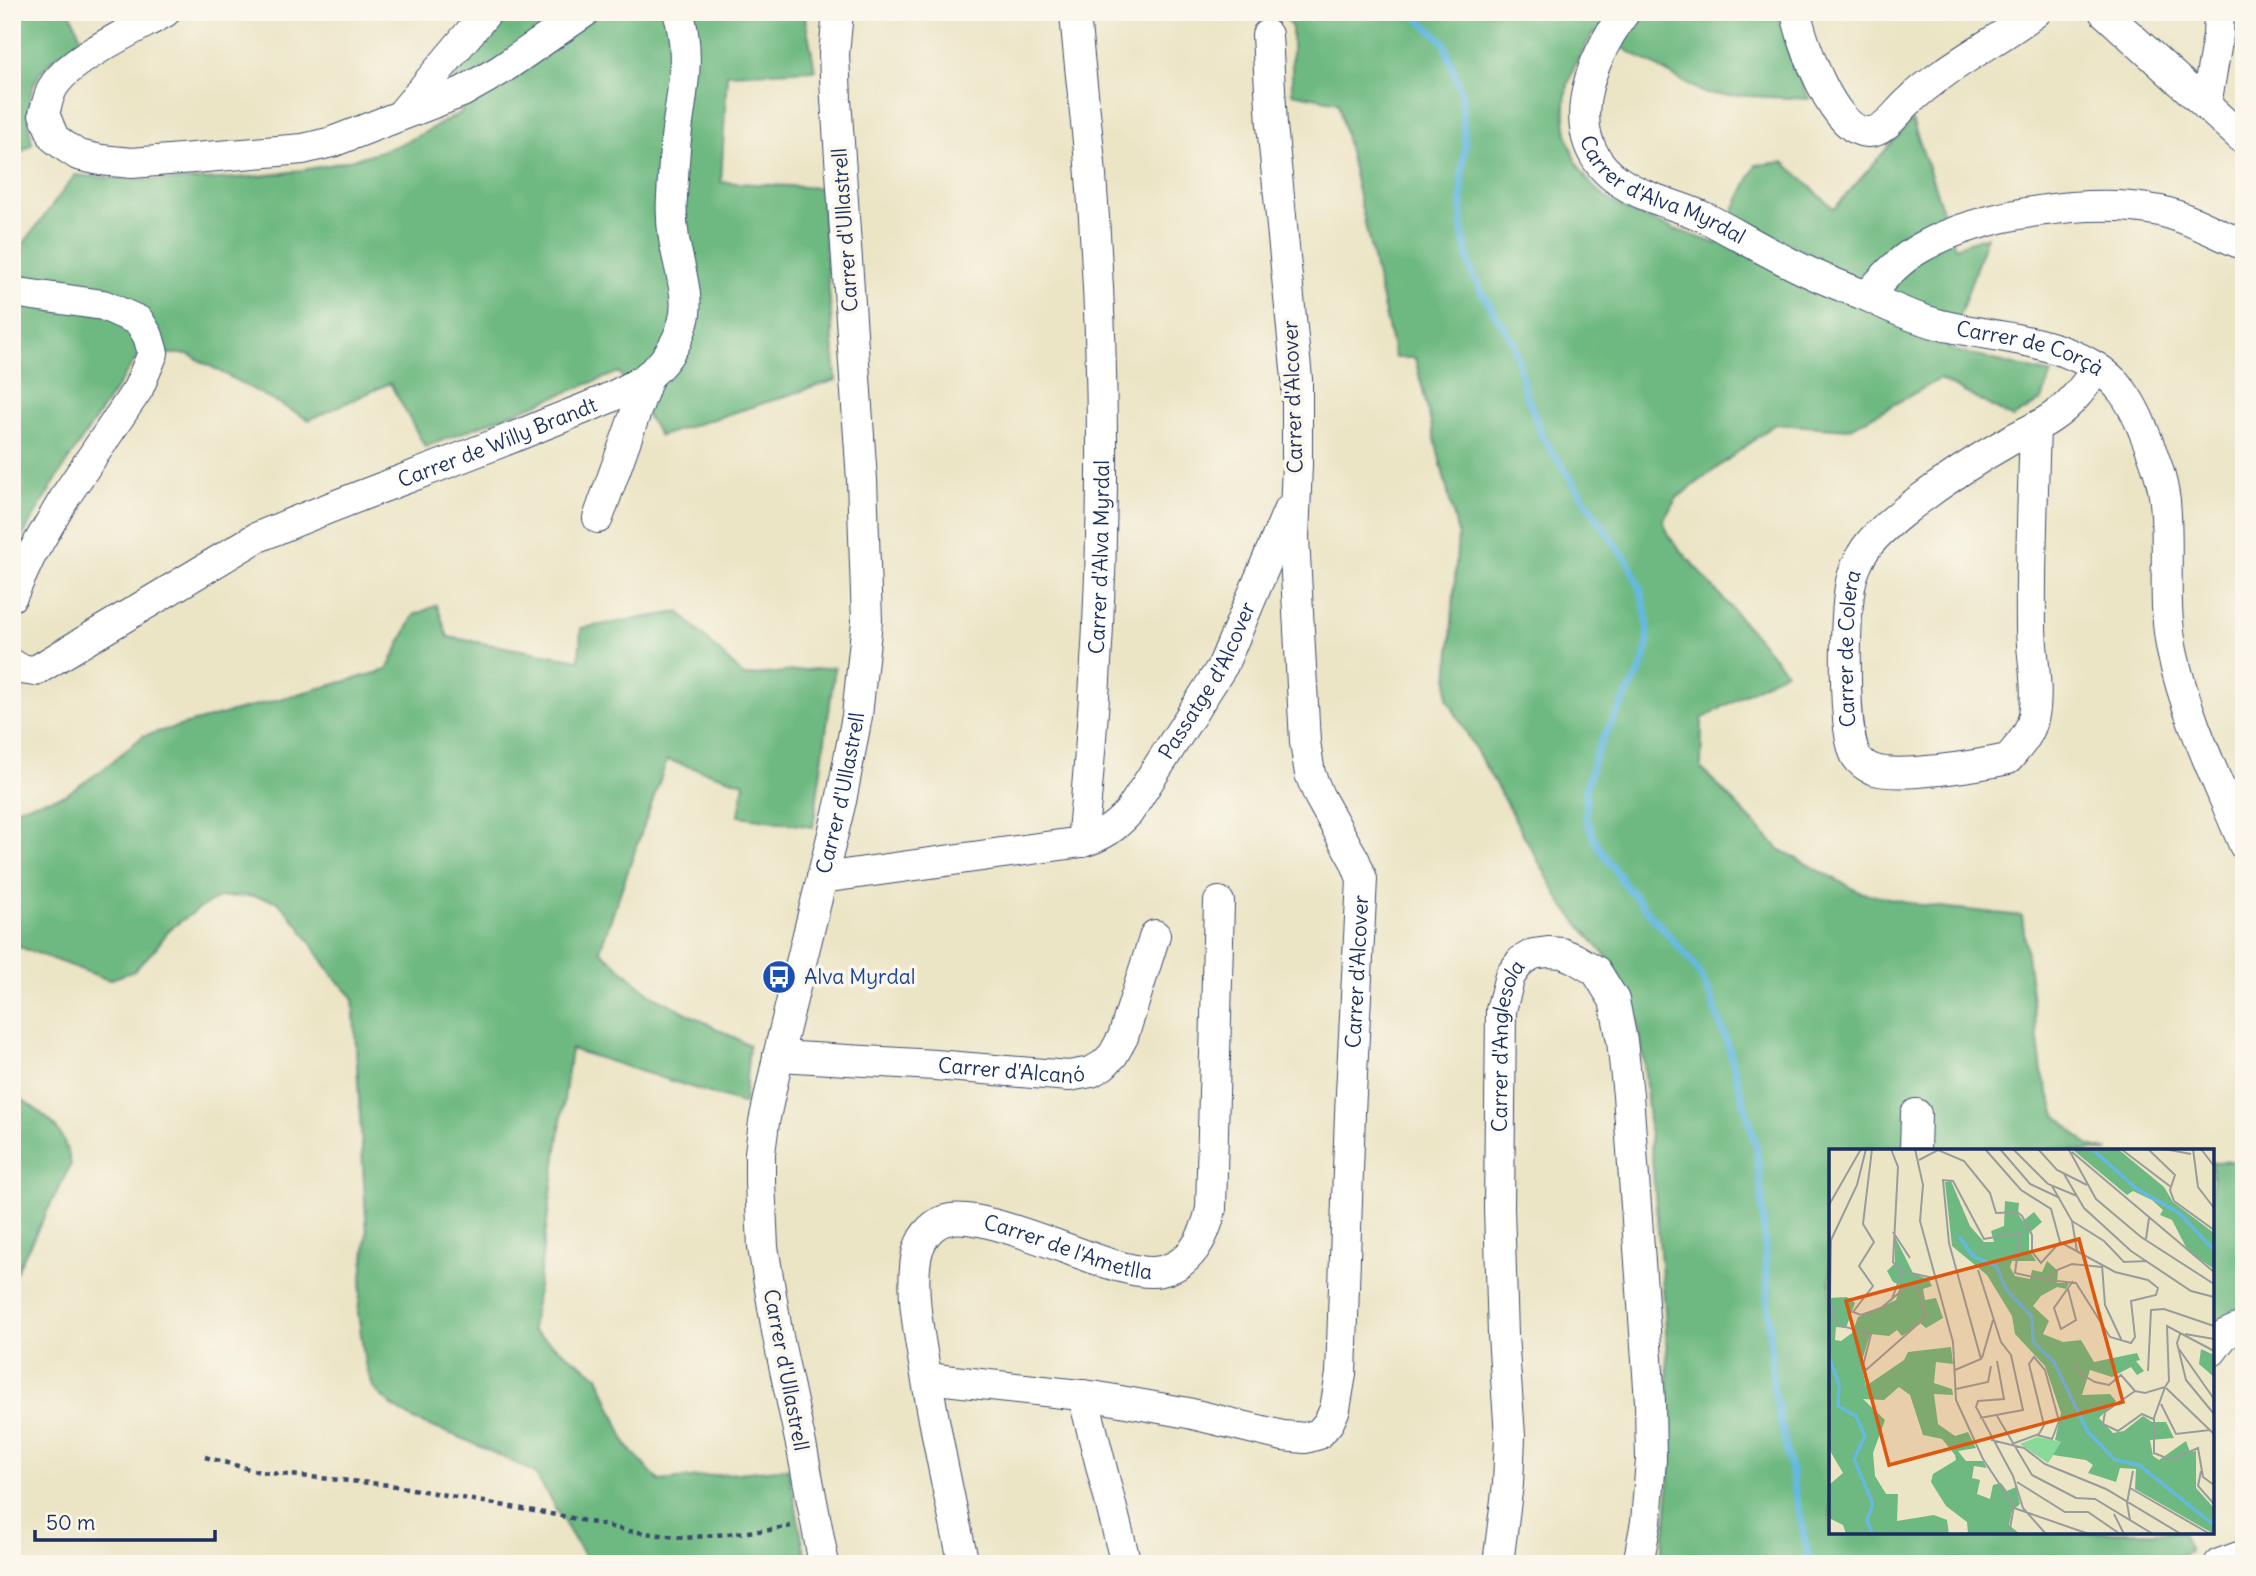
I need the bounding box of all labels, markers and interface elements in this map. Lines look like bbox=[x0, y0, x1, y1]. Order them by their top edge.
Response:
street label: Carrer d'Alva Myrdal bbox=[1574, 132, 1750, 250]
street label: Carrer d'Ullastrell bbox=[825, 147, 864, 313]
street label: Carrer de Corçà bbox=[1954, 315, 2109, 382]
street label: Carrer d'Alcover bbox=[1276, 320, 1309, 474]
street label: Carrer de Willy Brandt bbox=[394, 391, 601, 493]
street label: Carrer d'Alva Myrdal bbox=[1083, 460, 1115, 655]
street label: Carrer de Colera bbox=[1832, 566, 1867, 729]
street label: Passatge d'Alcover bbox=[1152, 597, 1261, 764]
street label: Carrer d'Ullastrell bbox=[810, 711, 870, 877]
street label: Carrer d'Alcover bbox=[1339, 894, 1374, 1049]
street label: Carrer d'Anglesola bbox=[1486, 954, 1531, 1132]
bus stop icon: Alva Myrdal bbox=[760, 958, 798, 996]
place label: Alva Myrdal bbox=[804, 963, 915, 990]
street label: Carrer d'Alcanó bbox=[937, 1051, 1087, 1089]
inset map bbox=[1829, 1149, 2214, 1534]
street label: Carrer de l'Ametlla bbox=[981, 1208, 1153, 1285]
street label: Carrer d'Ullastrell bbox=[758, 1287, 815, 1453]
scale bar bbox=[35, 1499, 215, 1543]
text: 50 m bbox=[46, 1509, 95, 1536]

